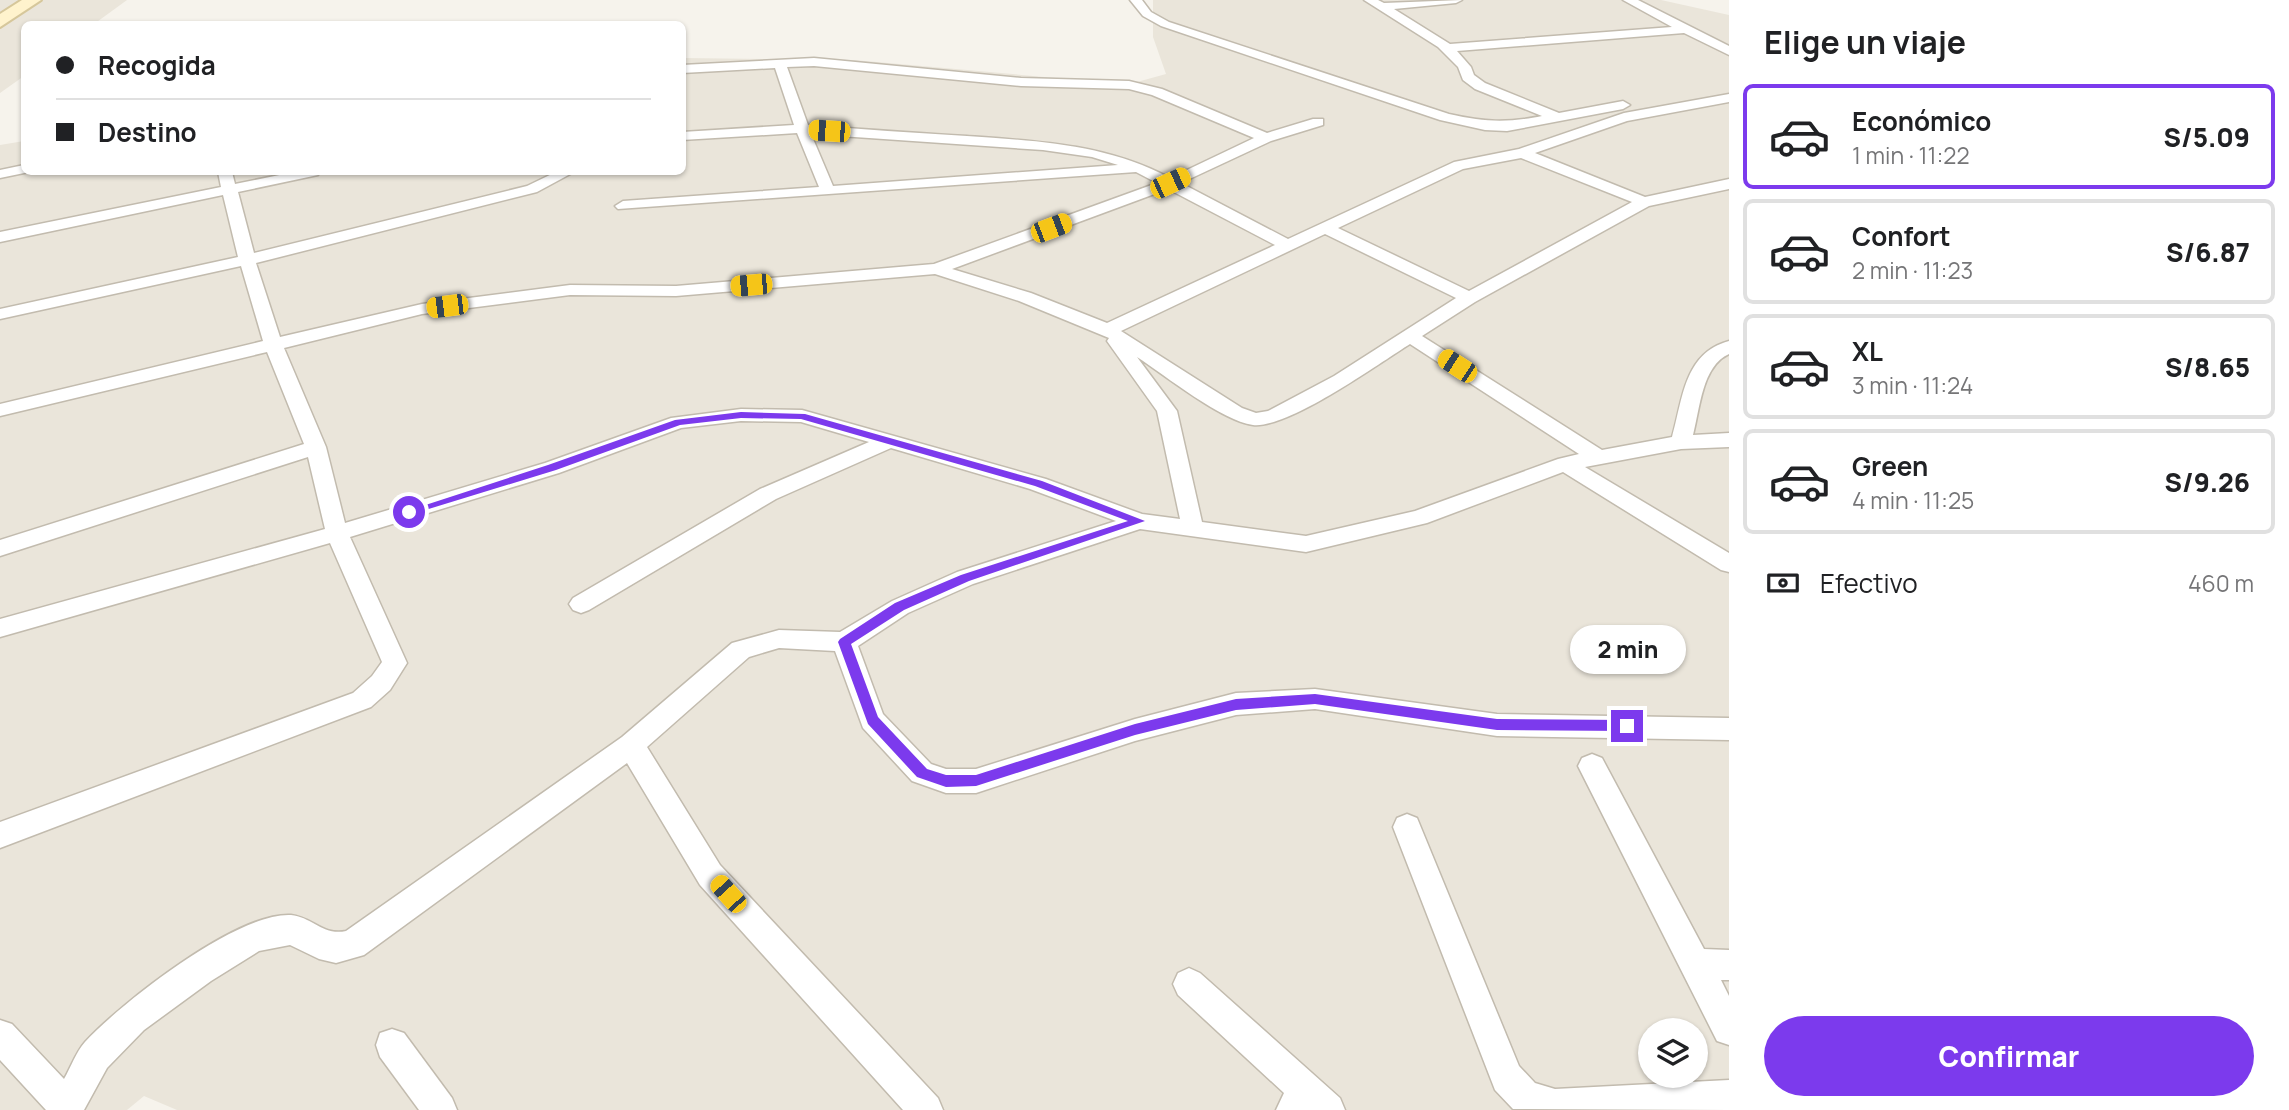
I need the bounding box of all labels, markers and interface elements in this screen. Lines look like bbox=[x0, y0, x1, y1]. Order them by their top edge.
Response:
text: Elige un viaje bbox=[1764, 20, 1966, 64]
text: Recogida bbox=[98, 47, 216, 83]
text: Económico bbox=[1852, 103, 1991, 139]
icon: car bbox=[1768, 105, 1831, 168]
text: Destino bbox=[98, 114, 197, 150]
car bbox=[808, 119, 851, 143]
text: S/5.09 bbox=[2164, 119, 2250, 155]
text: 1 min · 11:22 bbox=[1852, 139, 1970, 171]
car bbox=[1147, 165, 1194, 201]
car bbox=[1028, 211, 1075, 245]
text: Confort bbox=[1852, 218, 1951, 254]
icon: car bbox=[1768, 220, 1831, 283]
text: S/6.87 bbox=[2166, 234, 2250, 270]
text: 2 min · 11:23 bbox=[1852, 254, 1973, 286]
car bbox=[730, 273, 773, 297]
car bbox=[425, 293, 470, 319]
text: XL bbox=[1852, 333, 1883, 369]
icon: car bbox=[1768, 335, 1831, 398]
car bbox=[1434, 346, 1481, 386]
text: S/8.65 bbox=[2165, 349, 2250, 385]
text: 3 min · 11:24 bbox=[1852, 369, 1973, 401]
text: Green bbox=[1852, 448, 1928, 484]
icon: car bbox=[1768, 450, 1831, 513]
text: S/9.26 bbox=[2165, 464, 2250, 500]
text: 4 min · 11:25 bbox=[1852, 484, 1974, 516]
route start bbox=[393, 496, 425, 528]
icon: cash bbox=[1764, 564, 1802, 602]
text: Efectivo bbox=[1820, 565, 1918, 601]
text: 460 m bbox=[2188, 567, 2254, 599]
callout: 2 min bbox=[1569, 624, 1685, 674]
text: 2 min bbox=[1598, 633, 1659, 665]
route end bbox=[1611, 710, 1643, 742]
car bbox=[707, 871, 750, 917]
button: Confirmar bbox=[1764, 1016, 2254, 1096]
map controls bbox=[1638, 1018, 1708, 1088]
button: layers bbox=[1638, 1018, 1708, 1088]

